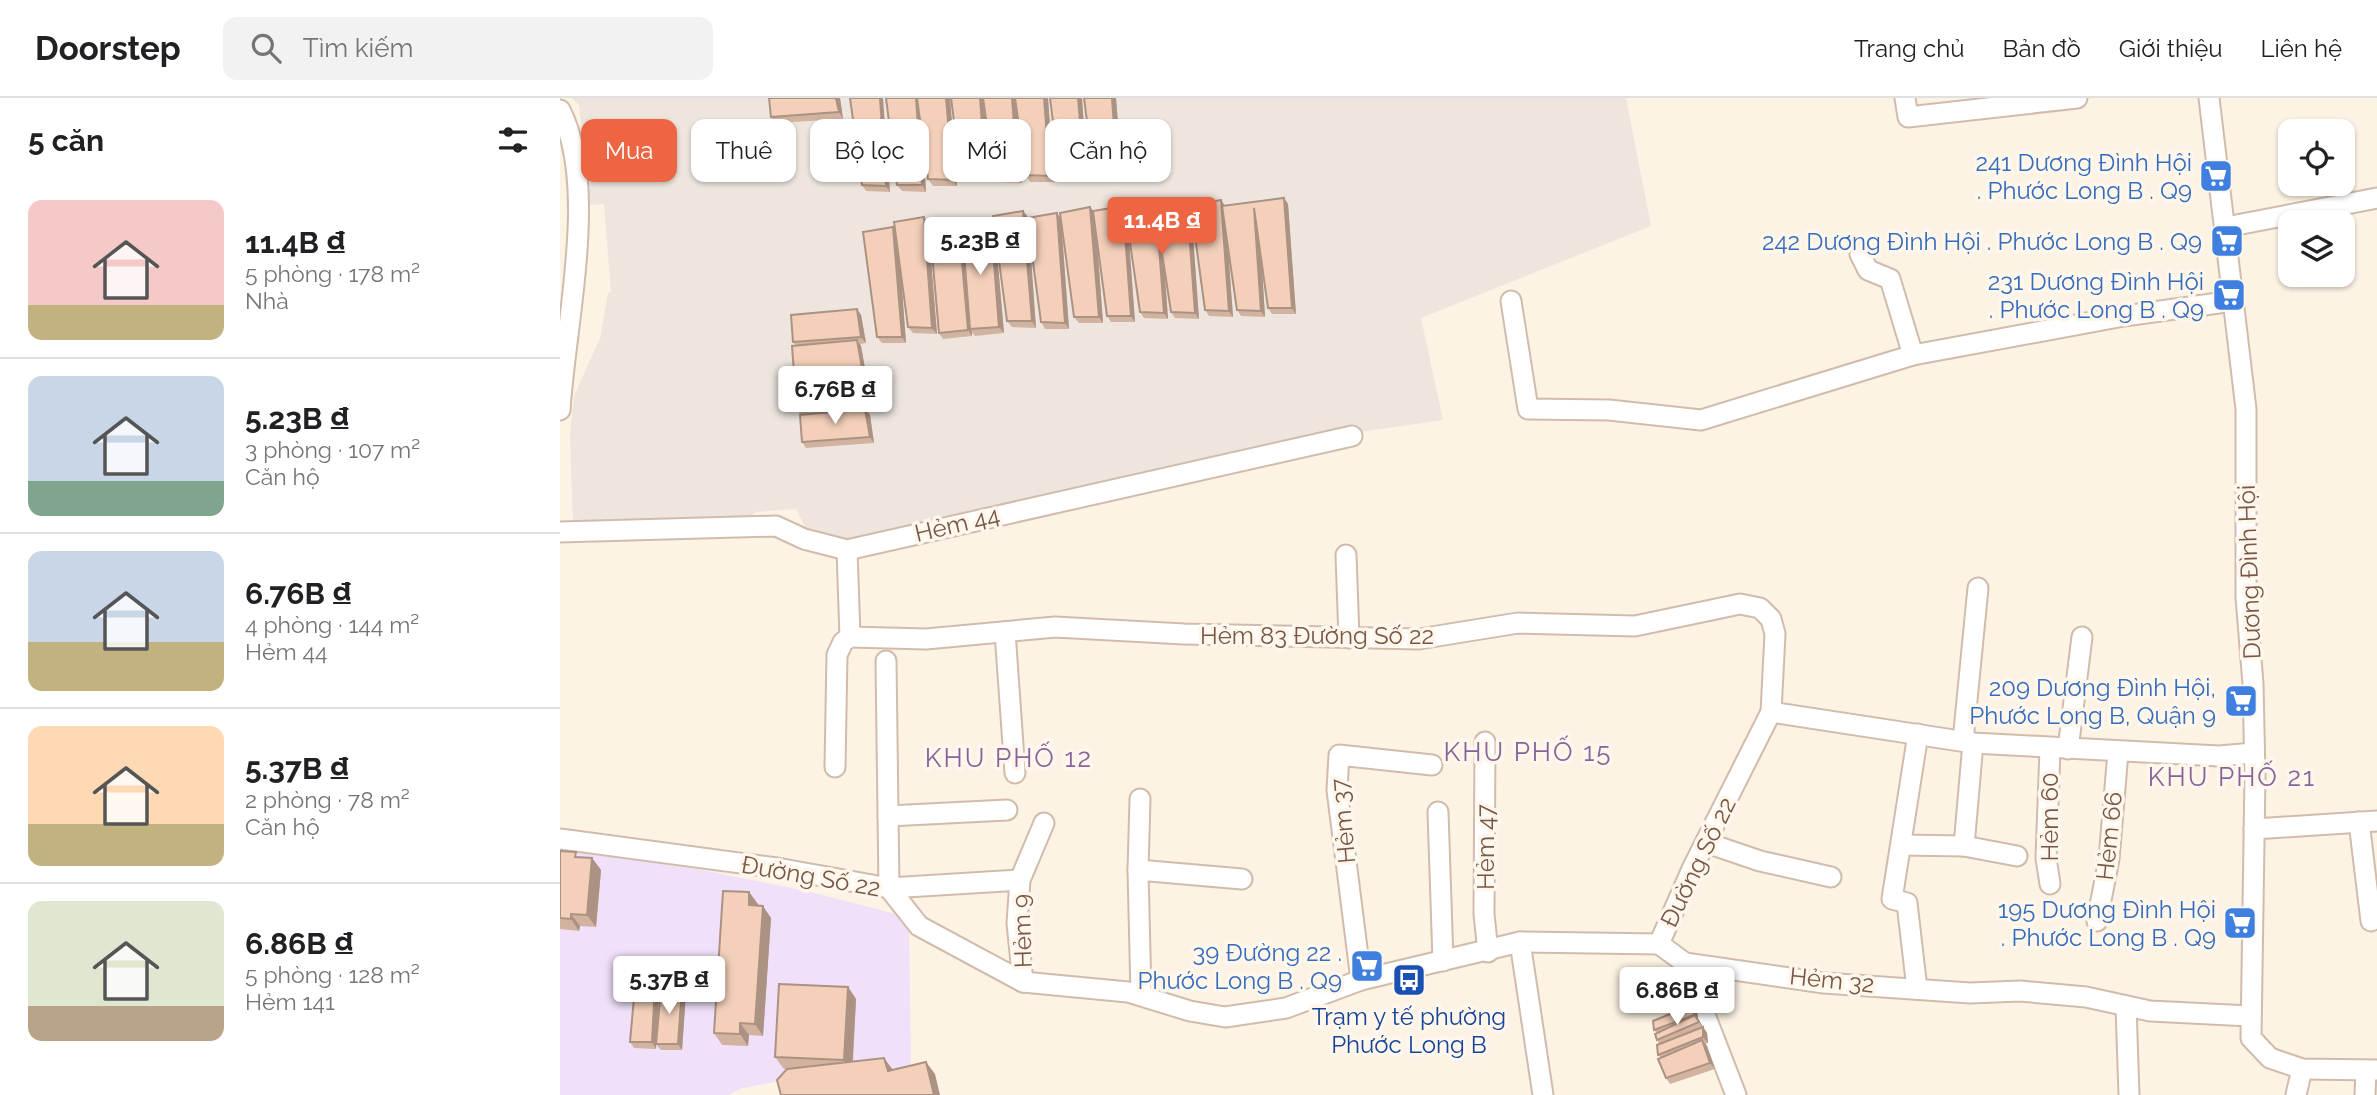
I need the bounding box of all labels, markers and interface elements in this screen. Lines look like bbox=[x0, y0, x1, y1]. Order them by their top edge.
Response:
search box bbox=[223, 17, 713, 80]
text: Doorstep bbox=[35, 29, 181, 68]
icon: search bbox=[247, 29, 285, 67]
text: Tìm kiếm bbox=[303, 33, 413, 63]
text: Trang chủ bbox=[1854, 34, 1964, 63]
text: Bản đồ bbox=[2002, 34, 2081, 63]
text: Giới thiệu bbox=[2119, 34, 2222, 63]
text: Liên hệ bbox=[2260, 34, 2342, 63]
chip: Mua bbox=[581, 119, 677, 182]
chip: Thuê bbox=[691, 119, 796, 182]
chip: Bộ lọc bbox=[810, 119, 929, 182]
chip: Mới bbox=[943, 119, 1031, 182]
chip: Căn hộ bbox=[1045, 119, 1171, 182]
map controls bbox=[2278, 119, 2355, 287]
button: locate bbox=[2278, 119, 2355, 196]
icon: filters bbox=[494, 121, 532, 159]
text: 5 căn bbox=[28, 123, 104, 158]
place label: 241 Dương Đình Hội . Phước Long B . Q9 bbox=[1975, 148, 2192, 205]
supermarket icon: 241 Dương Đình Hội . Phước Long B . Q9 bbox=[2197, 157, 2235, 195]
pin: 11.4B ₫ bbox=[1097, 198, 1227, 257]
text: 11.4B ₫ bbox=[1123, 206, 1201, 233]
button: layers bbox=[2278, 210, 2355, 287]
pin: 5.23B ₫ bbox=[915, 218, 1045, 277]
supermarket icon: 242 Dương Đình Hội . Phước Long B . Q9 bbox=[2208, 222, 2246, 260]
text: 11.4B ₫ bbox=[245, 225, 345, 260]
text: 5.23B ₫ bbox=[940, 226, 1020, 253]
place label: 242 Dương Đình Hội . Phước Long B . Q9 bbox=[1762, 227, 2202, 256]
icon: home bbox=[84, 228, 168, 312]
text: 5 phòng · 178 m² bbox=[245, 260, 420, 287]
place label: 231 Dương Đình Hội . Phước Long B . Q9 bbox=[1988, 267, 2204, 324]
supermarket icon: 231 Dương Đình Hội . Phước Long B . Q9 bbox=[2210, 276, 2248, 314]
text: Nhà bbox=[245, 287, 289, 314]
pin: 6.76B ₫ bbox=[770, 366, 900, 426]
text: 6.76B ₫ bbox=[794, 375, 876, 402]
text: 5.23B ₫ bbox=[245, 401, 349, 436]
icon: home bbox=[84, 404, 168, 488]
text: 3 phòng · 107 m² bbox=[245, 436, 420, 463]
text: Căn hộ bbox=[245, 463, 320, 490]
street label: Dương Đình Hội bbox=[2231, 484, 2267, 660]
street label: Hẻm 44 bbox=[912, 500, 1002, 548]
text: 6.76B ₫ bbox=[245, 576, 351, 611]
icon: home bbox=[84, 579, 168, 663]
text: 4 phòng · 144 m² bbox=[245, 611, 419, 638]
street label: Hẻm 83 Đường Số 22 bbox=[1200, 621, 1434, 650]
text: Hẻm 44 bbox=[245, 638, 328, 665]
place label: 209 Dương Đình Hội, Phước Long B, Quận 9 bbox=[1969, 673, 2216, 730]
supermarket icon: 209 Dương Đình Hội, Phước Long B, Quận 9 bbox=[2222, 682, 2260, 720]
district label: KHU PHỐ 15 bbox=[1444, 735, 1612, 767]
district label: KHU PHỐ 12 bbox=[925, 741, 1093, 773]
text: 5.37B ₫ bbox=[245, 751, 349, 786]
icon: home bbox=[84, 754, 168, 838]
district label: KHU PHỐ 21 bbox=[2148, 760, 2316, 792]
street label: Hẻm 60 bbox=[2035, 772, 2064, 862]
street label: Hẻm 37 bbox=[1325, 777, 1361, 865]
text: 2 phòng · 78 m² bbox=[245, 786, 410, 813]
street label: Hẻm 66 bbox=[2090, 790, 2128, 882]
street label: Đường Số 22 bbox=[1654, 792, 1742, 932]
street label: Hẻm 47 bbox=[1471, 804, 1500, 890]
text: Căn hộ bbox=[245, 813, 320, 840]
street label: Đường Số 22 bbox=[739, 849, 883, 903]
street label: Hẻm 9 bbox=[1006, 893, 1038, 969]
place label: 195 Dương Đình Hội . Phước Long B . Q9 bbox=[1998, 895, 2216, 952]
supermarket icon: 195 Dương Đình Hội . Phước Long B . Q9 bbox=[2221, 904, 2259, 942]
text: 6.86B ₫ bbox=[245, 926, 353, 961]
icon: home bbox=[84, 929, 168, 1013]
place label: 39 Đường 22 . Phước Long B . Q9 bbox=[1137, 938, 1342, 995]
supermarket icon: 39 Đường 22 . Phước Long B . Q9 bbox=[1348, 947, 1386, 985]
pin: 5.37B ₫ bbox=[604, 956, 734, 1016]
text: 5 phòng · 128 m² bbox=[245, 961, 420, 988]
bus stop icon: Trạm y tế phường Phước Long B bbox=[1390, 961, 1428, 999]
street label: Hẻm 32 bbox=[1788, 961, 1876, 999]
text: 5.37B ₫ bbox=[629, 965, 709, 992]
pin: 6.86B ₫ bbox=[1612, 968, 1742, 1027]
text: 6.86B ₫ bbox=[1636, 976, 1718, 1003]
text: Hẻm 141 bbox=[245, 988, 335, 1015]
place label: Trạm y tế phường Phước Long B bbox=[1312, 1002, 1506, 1059]

